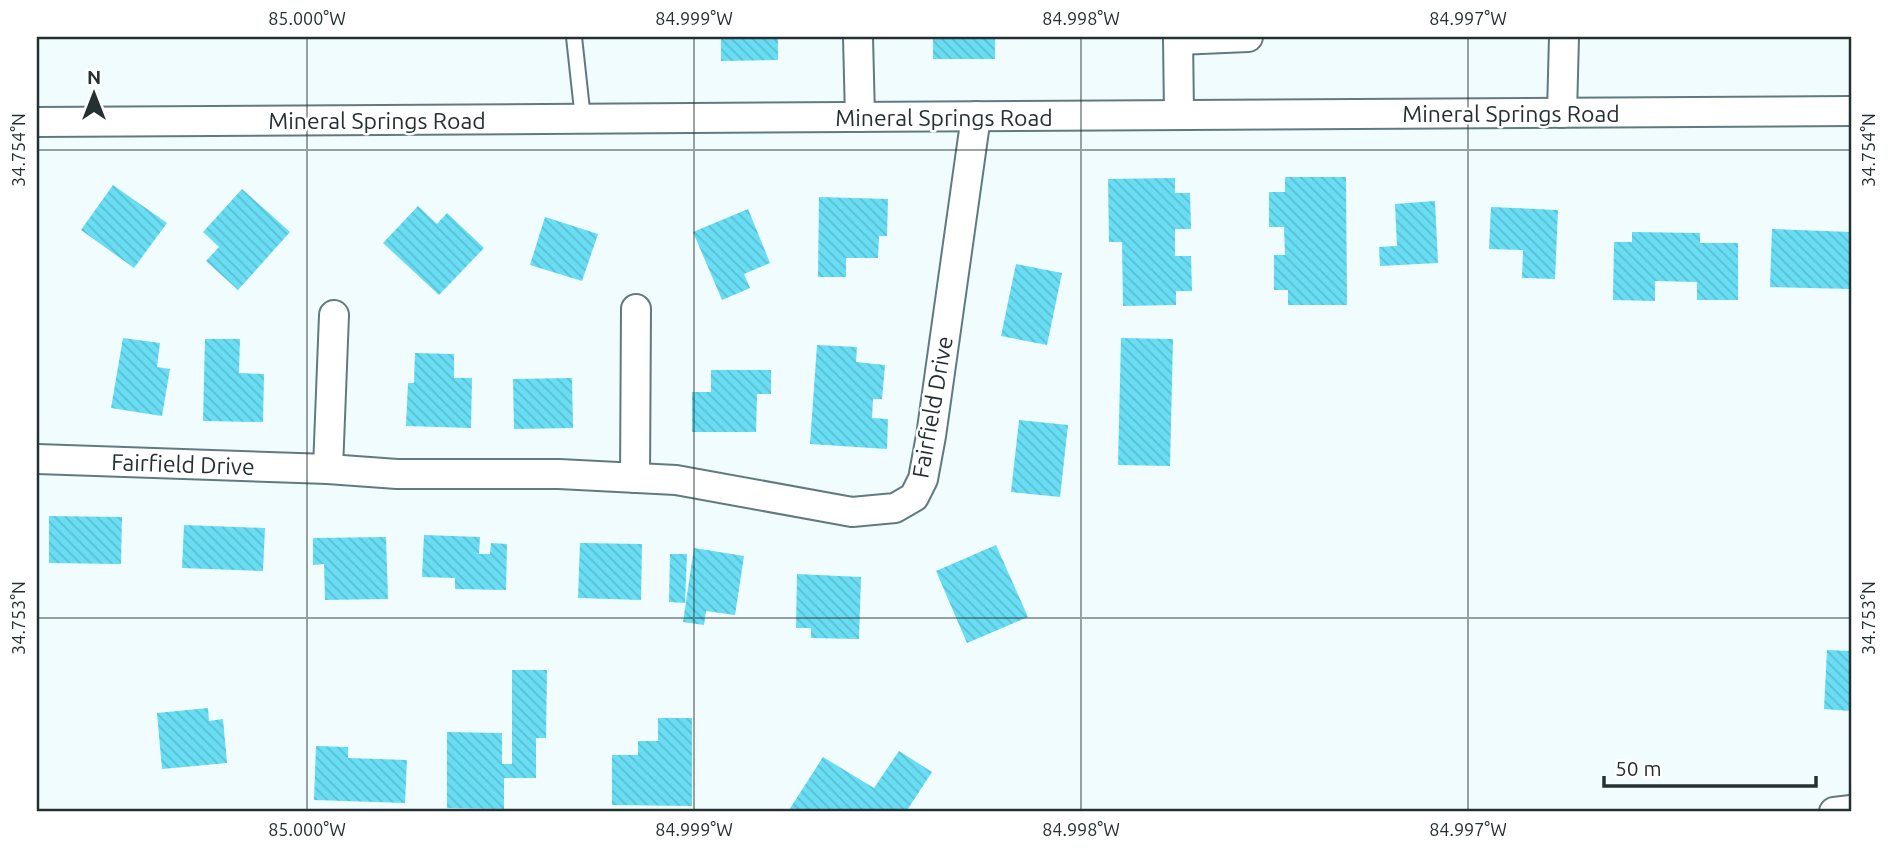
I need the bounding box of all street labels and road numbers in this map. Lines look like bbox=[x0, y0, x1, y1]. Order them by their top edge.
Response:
street label: Mineral Springs Road bbox=[1402, 101, 1620, 126]
street label: Mineral Springs Road bbox=[835, 105, 1053, 130]
street label: Mineral Springs Road bbox=[268, 108, 486, 133]
street label: Fairfield Drive bbox=[907, 334, 957, 480]
street label: Fairfield Drive bbox=[111, 449, 255, 479]

